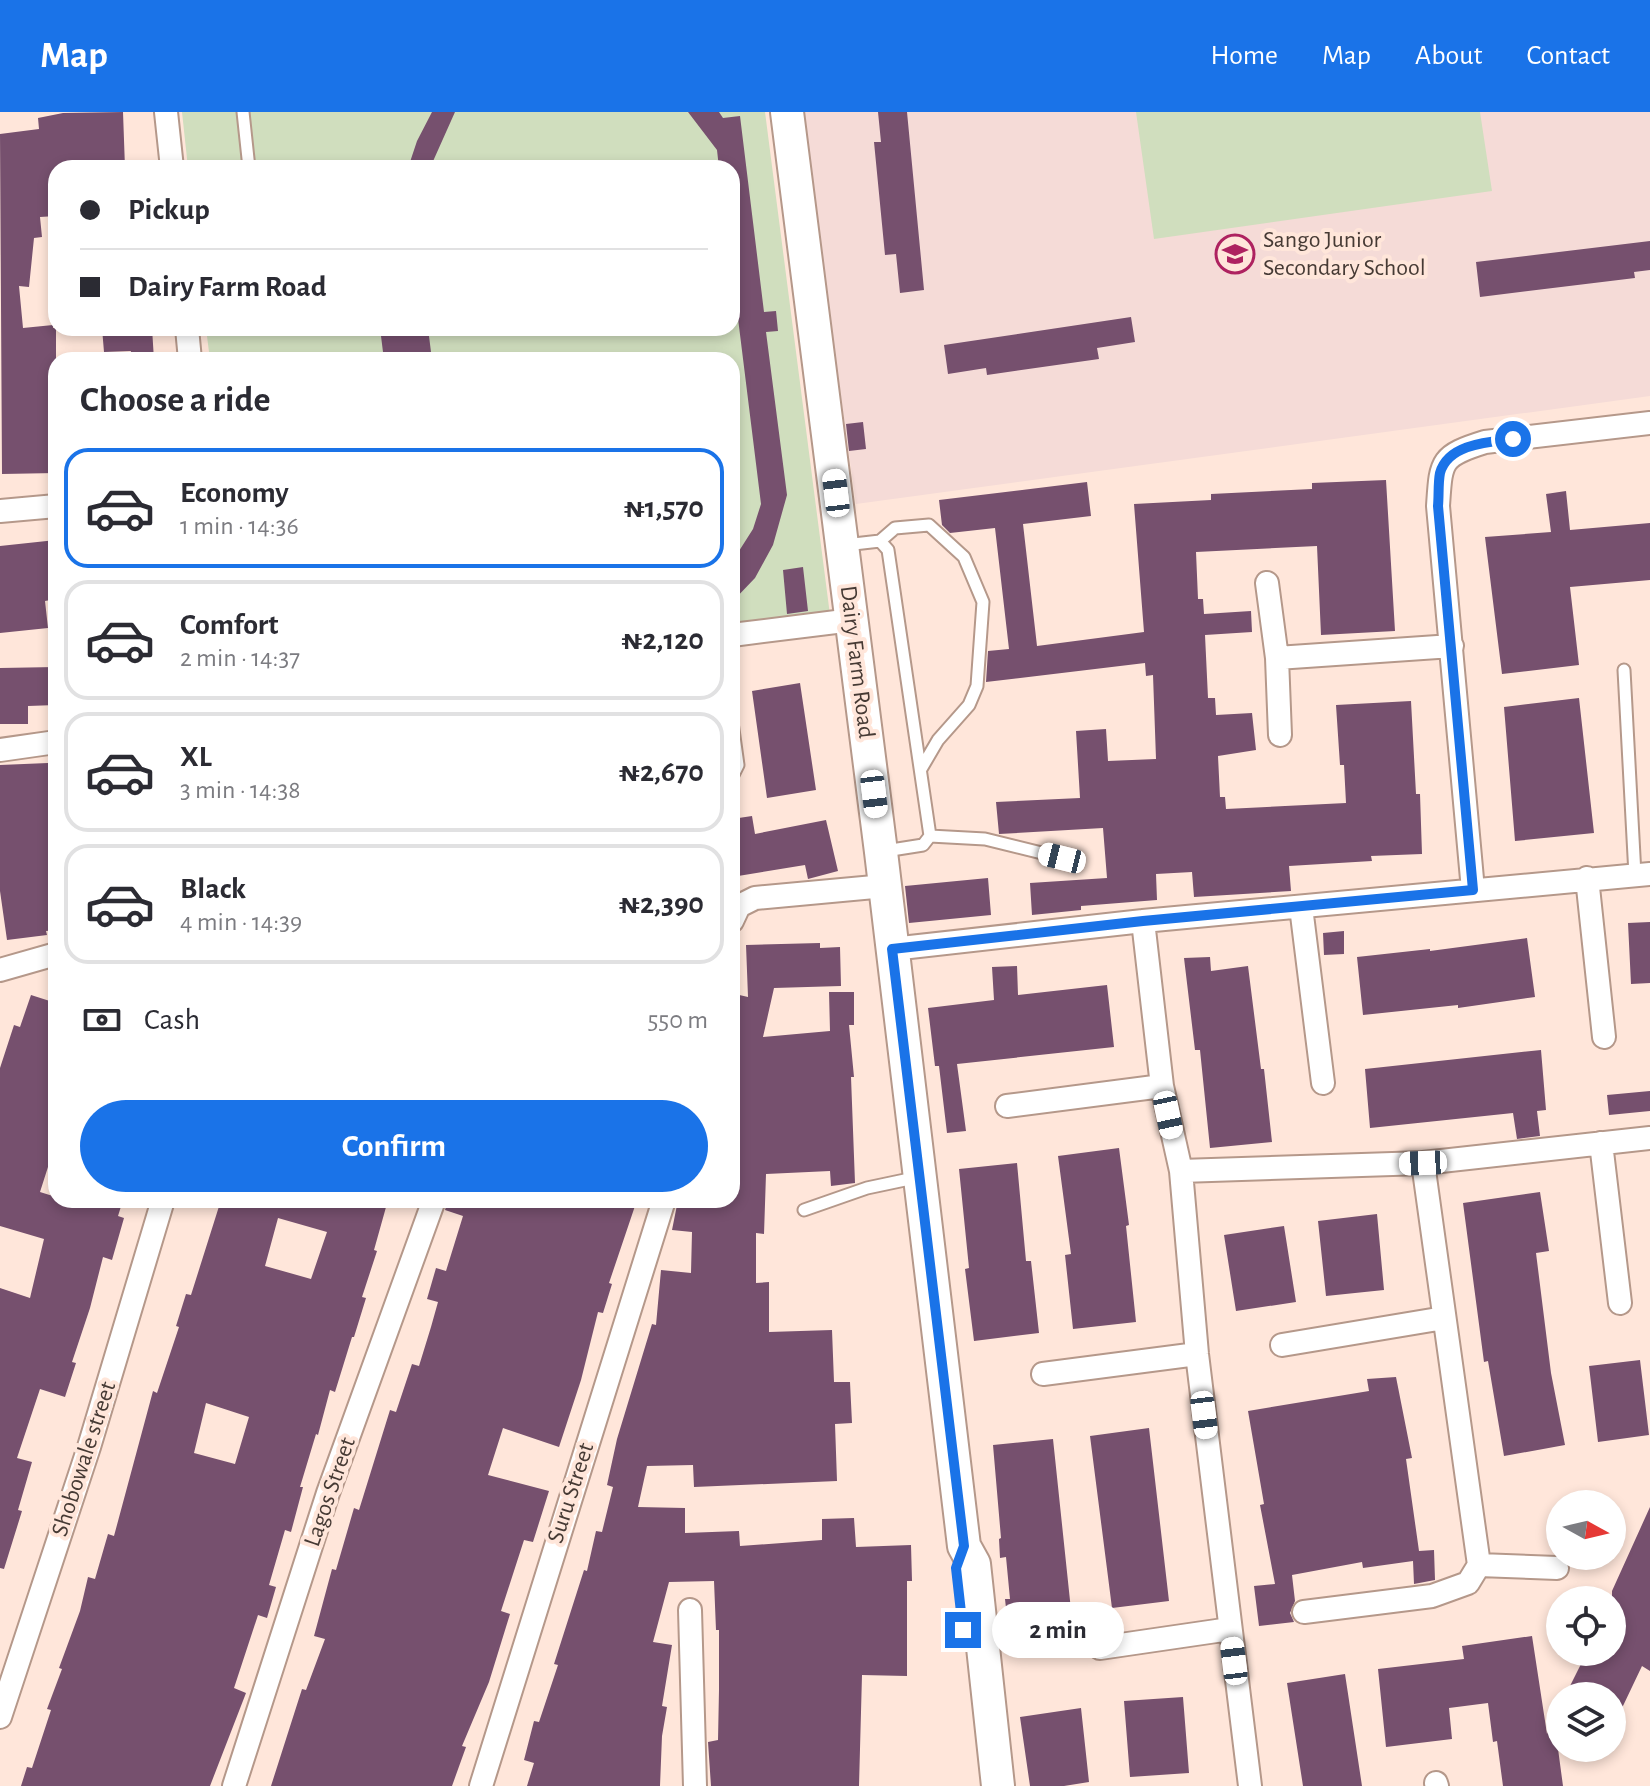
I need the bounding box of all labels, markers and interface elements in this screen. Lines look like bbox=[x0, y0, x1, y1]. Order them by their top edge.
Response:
text: Map bbox=[40, 37, 108, 75]
text: Home bbox=[1211, 42, 1278, 70]
text: Map bbox=[1322, 42, 1371, 70]
text: About bbox=[1415, 42, 1483, 70]
text: Contact bbox=[1527, 42, 1610, 70]
text: Pickup bbox=[128, 195, 210, 225]
place label: Sango Junior Secondary School bbox=[1263, 228, 1426, 280]
school or university icon: Sango Junior Secondary School bbox=[1214, 233, 1256, 275]
text: Dairy Farm Road bbox=[128, 272, 326, 302]
text: Choose a ride bbox=[80, 382, 270, 418]
route start bbox=[1495, 421, 1531, 457]
car bbox=[821, 468, 851, 518]
icon: car bbox=[84, 472, 156, 544]
text: Economy bbox=[180, 478, 289, 508]
text: ₦1,570 bbox=[624, 493, 704, 523]
text: 1 min · 14:36 bbox=[180, 513, 299, 539]
street label: Dairy Farm Road bbox=[836, 584, 878, 740]
icon: car bbox=[84, 604, 156, 676]
text: Comfort bbox=[180, 610, 279, 640]
text: ₦2,120 bbox=[621, 625, 704, 655]
text: 2 min · 14:37 bbox=[180, 645, 300, 671]
icon: car bbox=[84, 736, 156, 808]
text: XL bbox=[180, 742, 212, 772]
text: ₦2,670 bbox=[619, 757, 704, 787]
car bbox=[859, 769, 889, 819]
text: 3 min · 14:38 bbox=[180, 777, 300, 803]
car bbox=[1036, 841, 1088, 875]
icon: car bbox=[84, 868, 156, 940]
text: Black bbox=[180, 874, 246, 904]
text: ₦2,390 bbox=[619, 889, 704, 919]
text: 4 min · 14:39 bbox=[180, 909, 302, 935]
icon: cash bbox=[80, 998, 124, 1042]
text: Cash bbox=[144, 1005, 200, 1035]
text: 550 m bbox=[647, 1007, 708, 1033]
car bbox=[1151, 1089, 1185, 1141]
button: Confirm bbox=[80, 1100, 708, 1192]
car bbox=[1399, 1150, 1447, 1176]
street label: Shobowale street bbox=[48, 1378, 120, 1539]
car bbox=[1189, 1390, 1219, 1440]
street label: Lagos Street bbox=[300, 1434, 360, 1550]
street label: Suru Street bbox=[544, 1440, 599, 1546]
north arrow bbox=[1546, 1490, 1626, 1570]
map controls bbox=[1546, 1490, 1626, 1762]
button: locate bbox=[1546, 1586, 1626, 1666]
callout: 2 min bbox=[991, 1602, 1123, 1658]
route end bbox=[945, 1612, 981, 1648]
text: 2 min bbox=[1029, 1617, 1087, 1643]
car bbox=[1219, 1636, 1249, 1686]
button: layers bbox=[1546, 1682, 1626, 1762]

